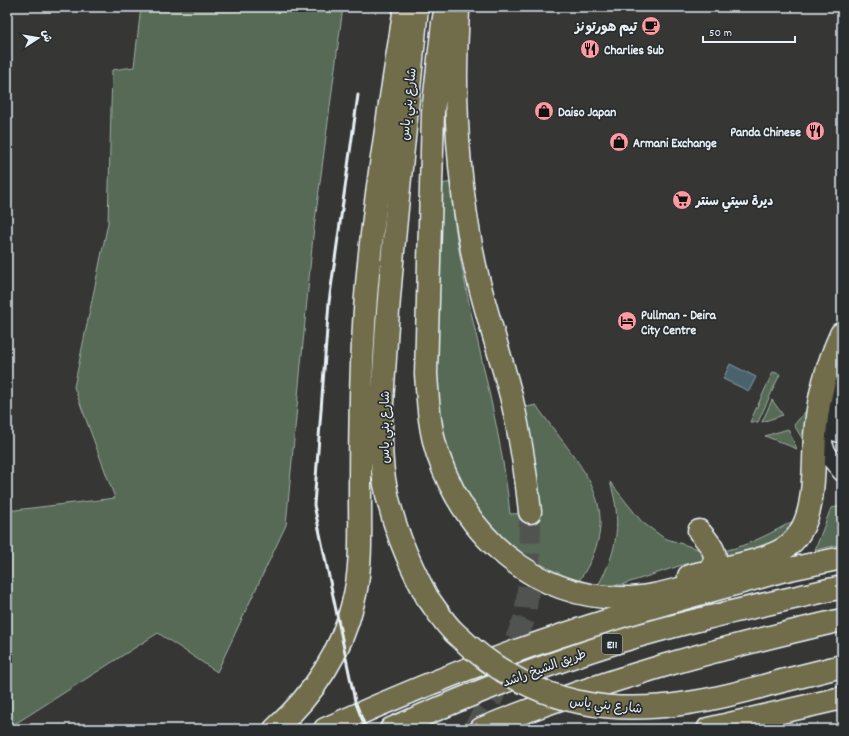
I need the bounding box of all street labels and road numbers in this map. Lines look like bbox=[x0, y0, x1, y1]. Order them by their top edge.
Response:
street label: شارع بني ياس bbox=[396, 67, 423, 141]
street label: شارع بني ياس bbox=[377, 391, 396, 463]
road number: E11 bbox=[602, 634, 622, 654]
street label: طريق الشيخ راشد bbox=[500, 645, 589, 693]
street label: شارع بني ياس bbox=[569, 693, 643, 720]

